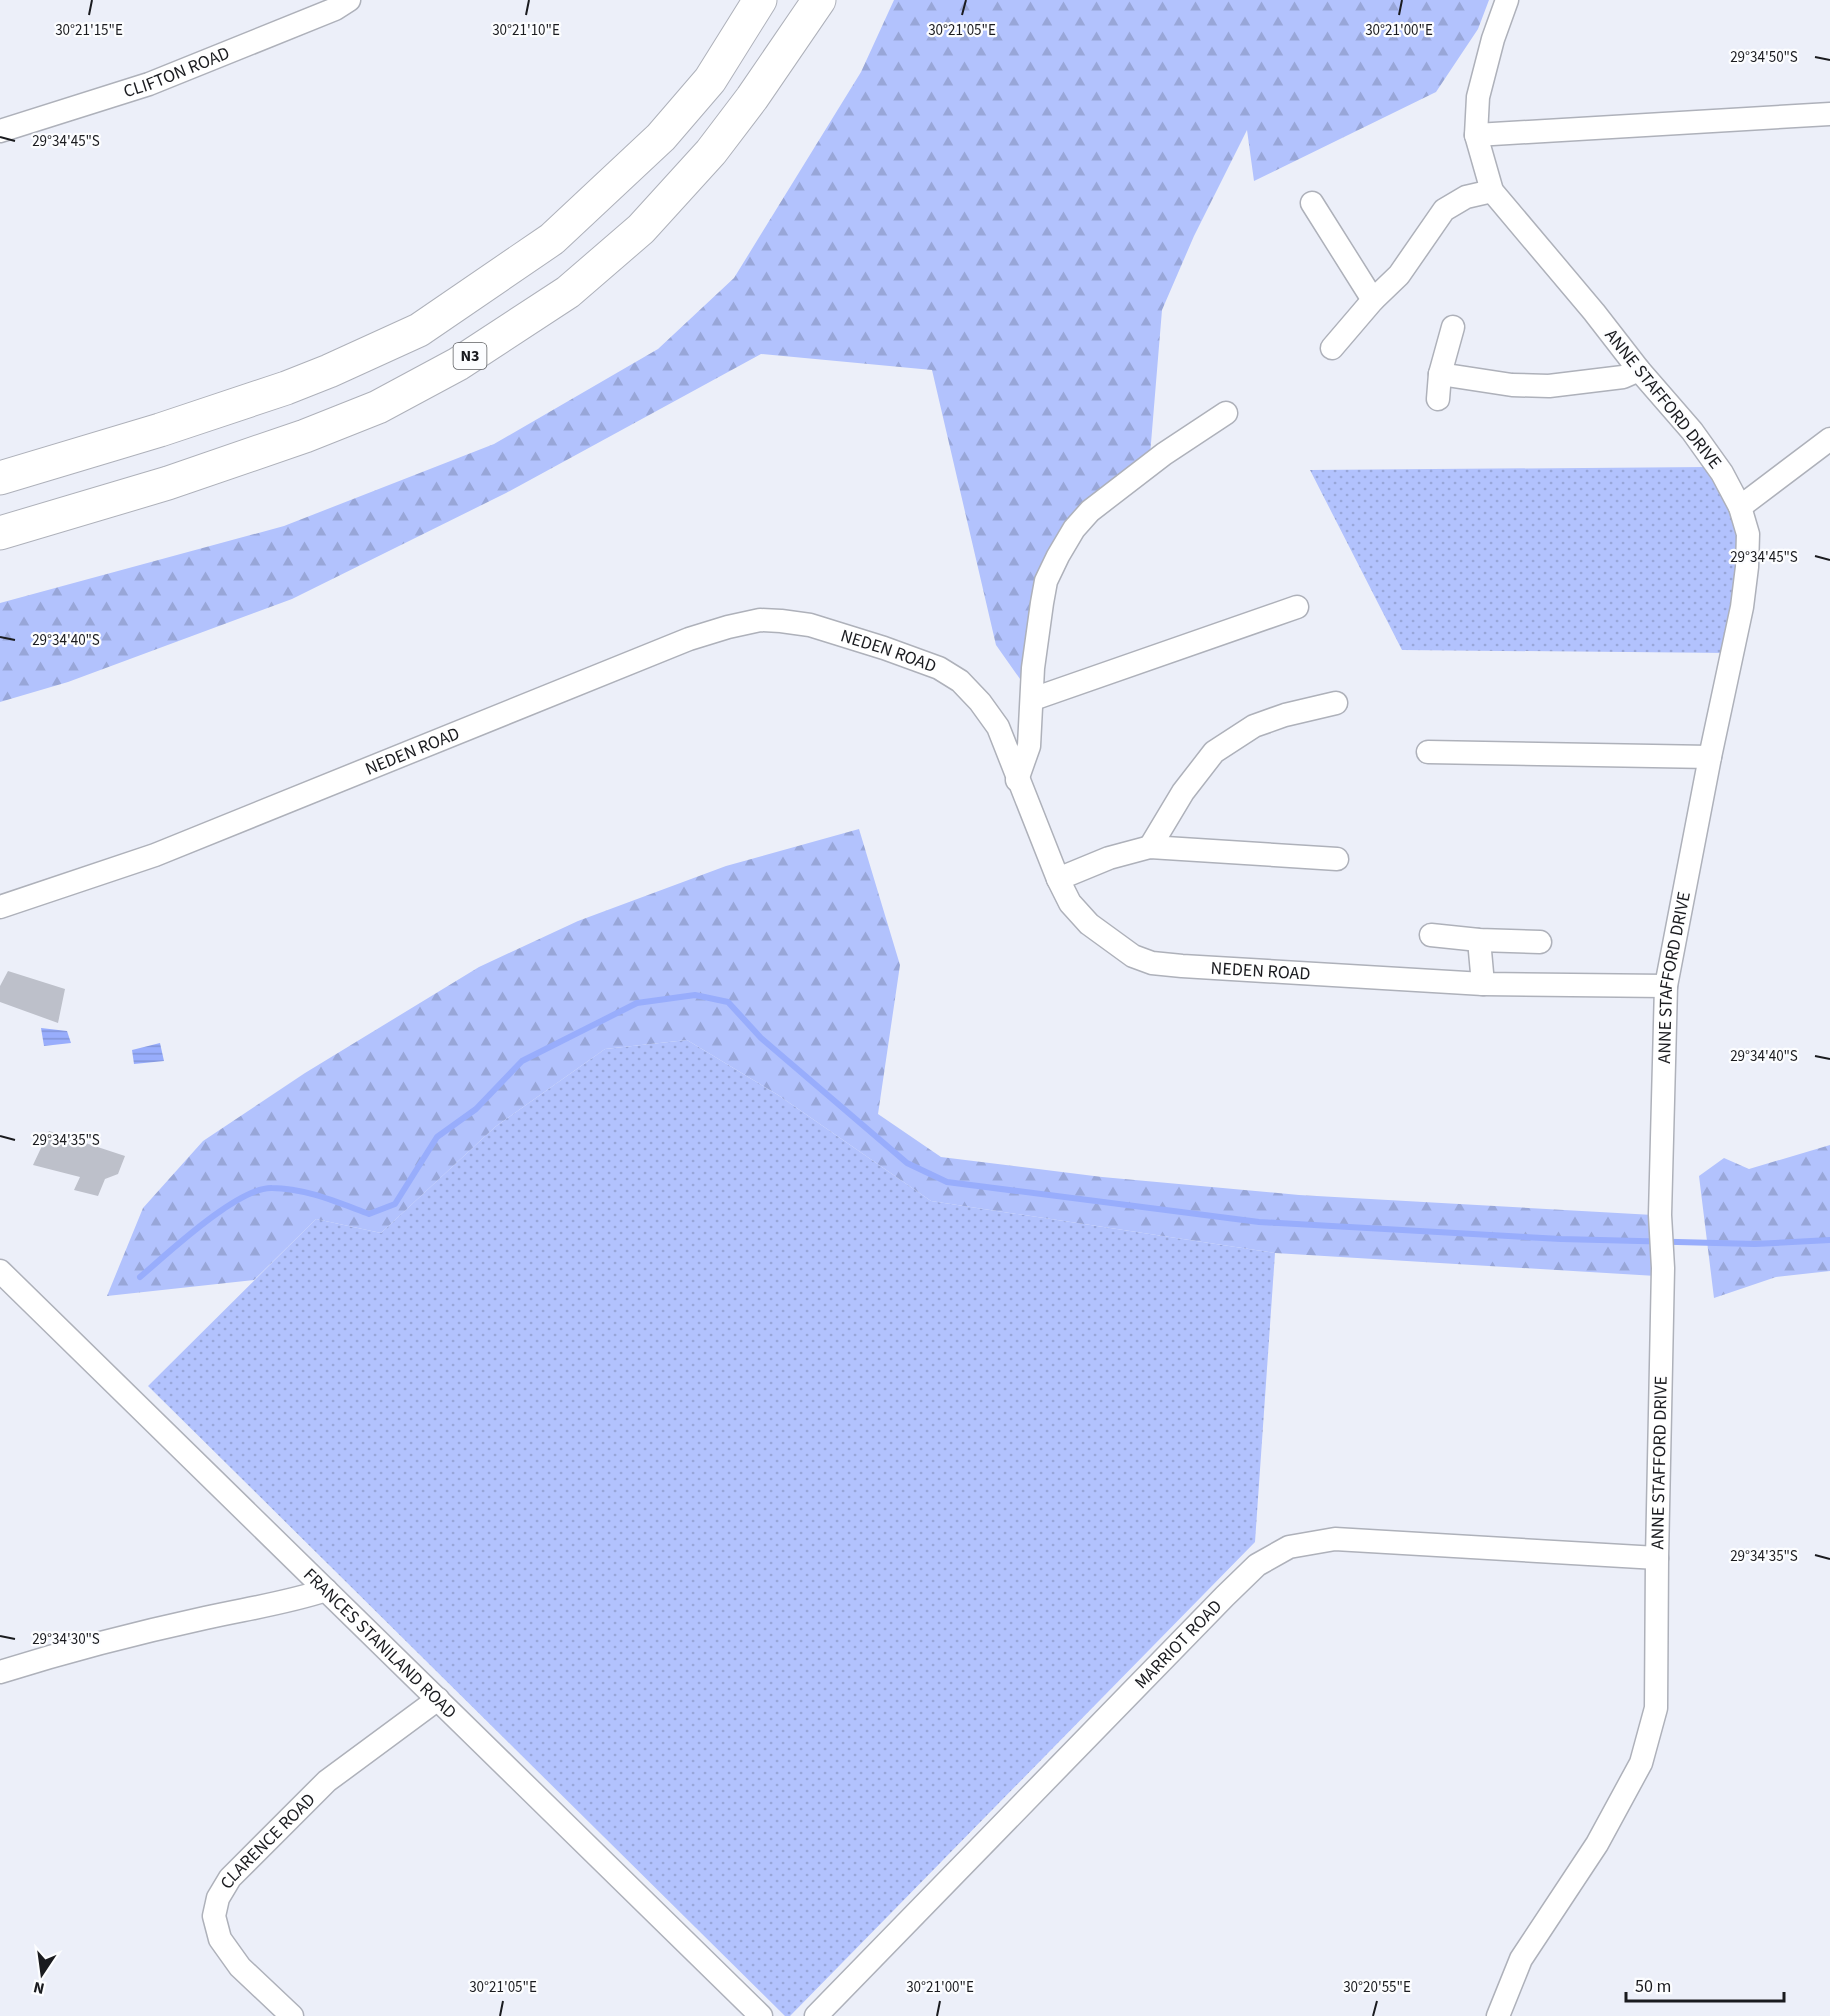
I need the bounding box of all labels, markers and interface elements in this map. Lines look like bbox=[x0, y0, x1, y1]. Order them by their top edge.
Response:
text: 30°21'15"E bbox=[55, 20, 123, 41]
text: 30°21'10"E bbox=[492, 20, 560, 41]
text: 30°21'05"E bbox=[928, 20, 996, 41]
text: 30°21'00"E bbox=[1365, 20, 1433, 41]
street label: CLIFTON ROAD bbox=[120, 40, 233, 104]
text: 29°34'50"S bbox=[1730, 47, 1798, 68]
text: 29°34'45"S bbox=[32, 131, 100, 152]
street label: ANNE STAFFORD DRIVE bbox=[1599, 324, 1727, 474]
road number: N3 bbox=[454, 343, 486, 369]
text: 29°34'45"S bbox=[1730, 547, 1798, 568]
street label: NEDEN ROAD bbox=[837, 623, 940, 679]
text: 29°34'40"S bbox=[32, 630, 100, 651]
street label: NEDEN ROAD bbox=[361, 721, 463, 781]
street label: ANNE STAFFORD DRIVE bbox=[1651, 889, 1696, 1064]
street label: NEDEN ROAD bbox=[1210, 955, 1311, 986]
text: 29°34'40"S bbox=[1730, 1046, 1798, 1067]
text: 29°34'35"S bbox=[32, 1130, 100, 1151]
street label: ANNE STAFFORD DRIVE bbox=[1645, 1376, 1673, 1550]
text: 29°34'35"S bbox=[1730, 1546, 1798, 1567]
street label: FRANCES STANILAND ROAD bbox=[298, 1562, 462, 1724]
street label: MARRIOT ROAD bbox=[1129, 1594, 1227, 1694]
text: 29°34'30"S bbox=[32, 1629, 100, 1650]
street label: CLARENCE ROAD bbox=[214, 1787, 321, 1894]
north arrow bbox=[12, 1944, 72, 2004]
scale bar bbox=[1626, 1965, 1784, 2003]
text: 50 m bbox=[1635, 1974, 1671, 1999]
text: N bbox=[31, 1976, 47, 2000]
text: 30°21'05"E bbox=[469, 1977, 537, 1998]
text: 30°21'00"E bbox=[906, 1977, 974, 1998]
text: 30°20'55"E bbox=[1343, 1977, 1411, 1998]

